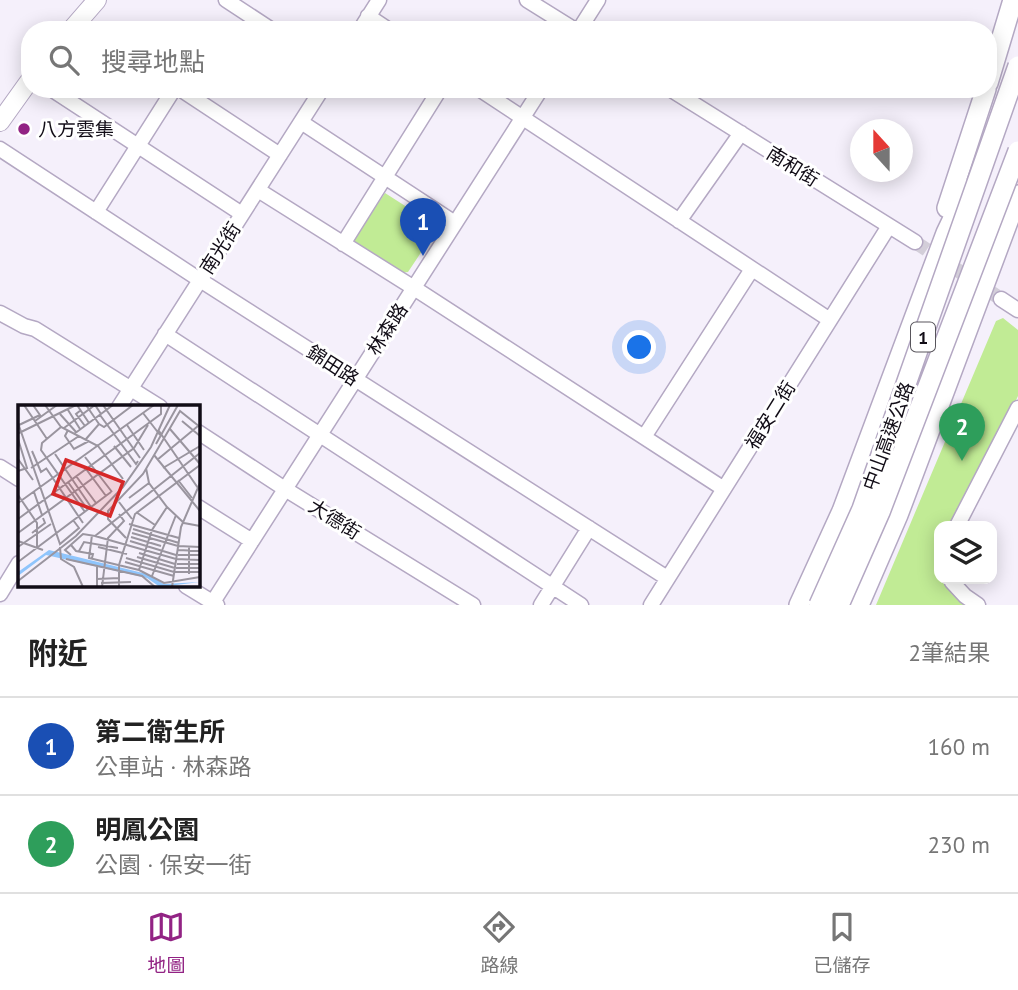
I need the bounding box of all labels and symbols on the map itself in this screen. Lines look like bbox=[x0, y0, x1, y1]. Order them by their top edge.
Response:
place label: 八方雲集 bbox=[38, 117, 114, 141]
north arrow bbox=[850, 119, 913, 182]
marker: 八方雲集 bbox=[16, 121, 32, 137]
street label: 南和街 bbox=[762, 141, 824, 191]
pin: 1 bbox=[400, 198, 446, 256]
street label: 南光街 bbox=[194, 218, 246, 278]
street label: 林森路 bbox=[361, 299, 413, 359]
road number: 1 bbox=[911, 323, 935, 352]
your location bbox=[622, 330, 656, 364]
street label: 錦田路 bbox=[303, 339, 363, 391]
street label: 福安二街 bbox=[740, 376, 800, 454]
street label: 中山高速公路 bbox=[857, 378, 919, 494]
pin: 2 bbox=[939, 403, 985, 461]
inset map bbox=[18, 405, 200, 587]
street label: 大德街 bbox=[304, 494, 366, 544]

